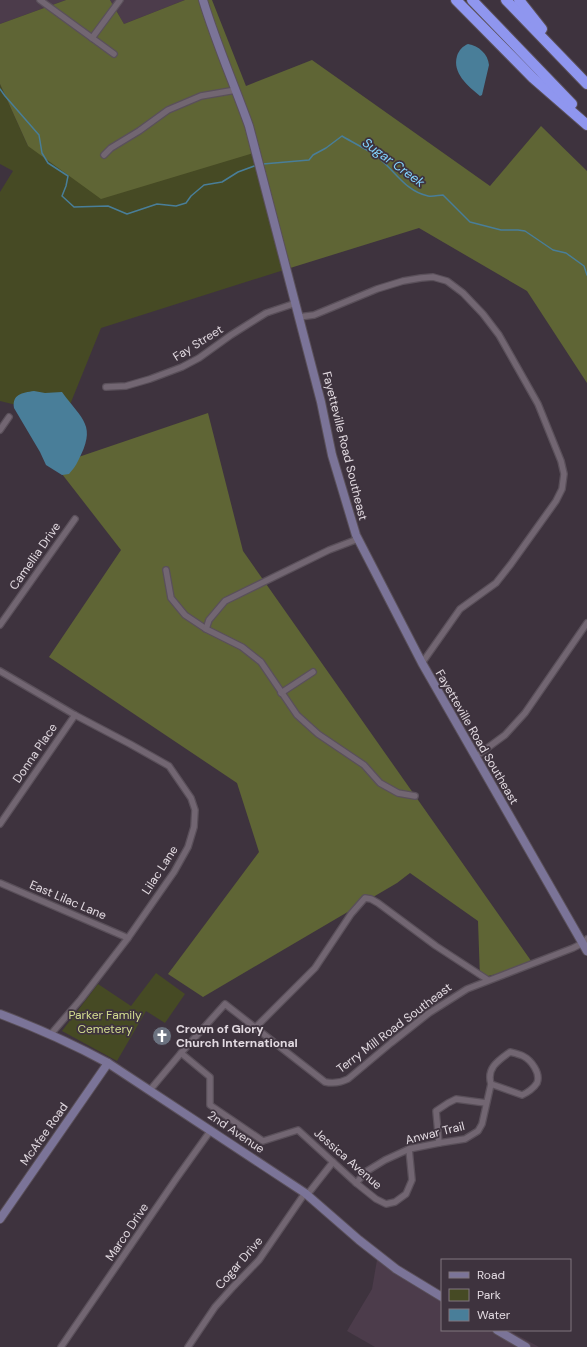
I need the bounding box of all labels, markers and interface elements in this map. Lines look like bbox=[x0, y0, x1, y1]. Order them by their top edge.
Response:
water label: Sugar Creek bbox=[359, 134, 429, 191]
street label: Fay Street bbox=[170, 321, 226, 365]
street label: Fayetteville Road Southeast bbox=[319, 370, 371, 522]
street label: Camellia Drive bbox=[6, 519, 64, 593]
street label: Fayetteville Road Southeast bbox=[432, 667, 522, 807]
street label: Donna Place bbox=[9, 720, 61, 786]
street label: Lilac Lane bbox=[138, 842, 182, 897]
street label: East Lilac Lane bbox=[27, 877, 109, 923]
street label: Terry Mill Road Southeast bbox=[333, 979, 455, 1077]
park label: Parker Family Cemetery bbox=[68, 1007, 142, 1037]
place label: Crown of Glory Church International bbox=[176, 1021, 298, 1051]
church icon: Crown of Glory Church International bbox=[151, 1025, 173, 1047]
street label: McAfee Road bbox=[16, 1099, 72, 1169]
street label: 2nd Avenue bbox=[204, 1107, 268, 1157]
street label: Anwar Trail bbox=[404, 1118, 466, 1148]
street label: Jessica Avenue bbox=[311, 1125, 386, 1193]
street label: Marco Drive bbox=[102, 1200, 152, 1264]
street label: Cogar Drive bbox=[212, 1233, 266, 1293]
legend bbox=[441, 1259, 571, 1331]
text: Road bbox=[477, 1267, 505, 1283]
text: Park bbox=[477, 1287, 501, 1303]
text: Water bbox=[477, 1307, 511, 1323]

